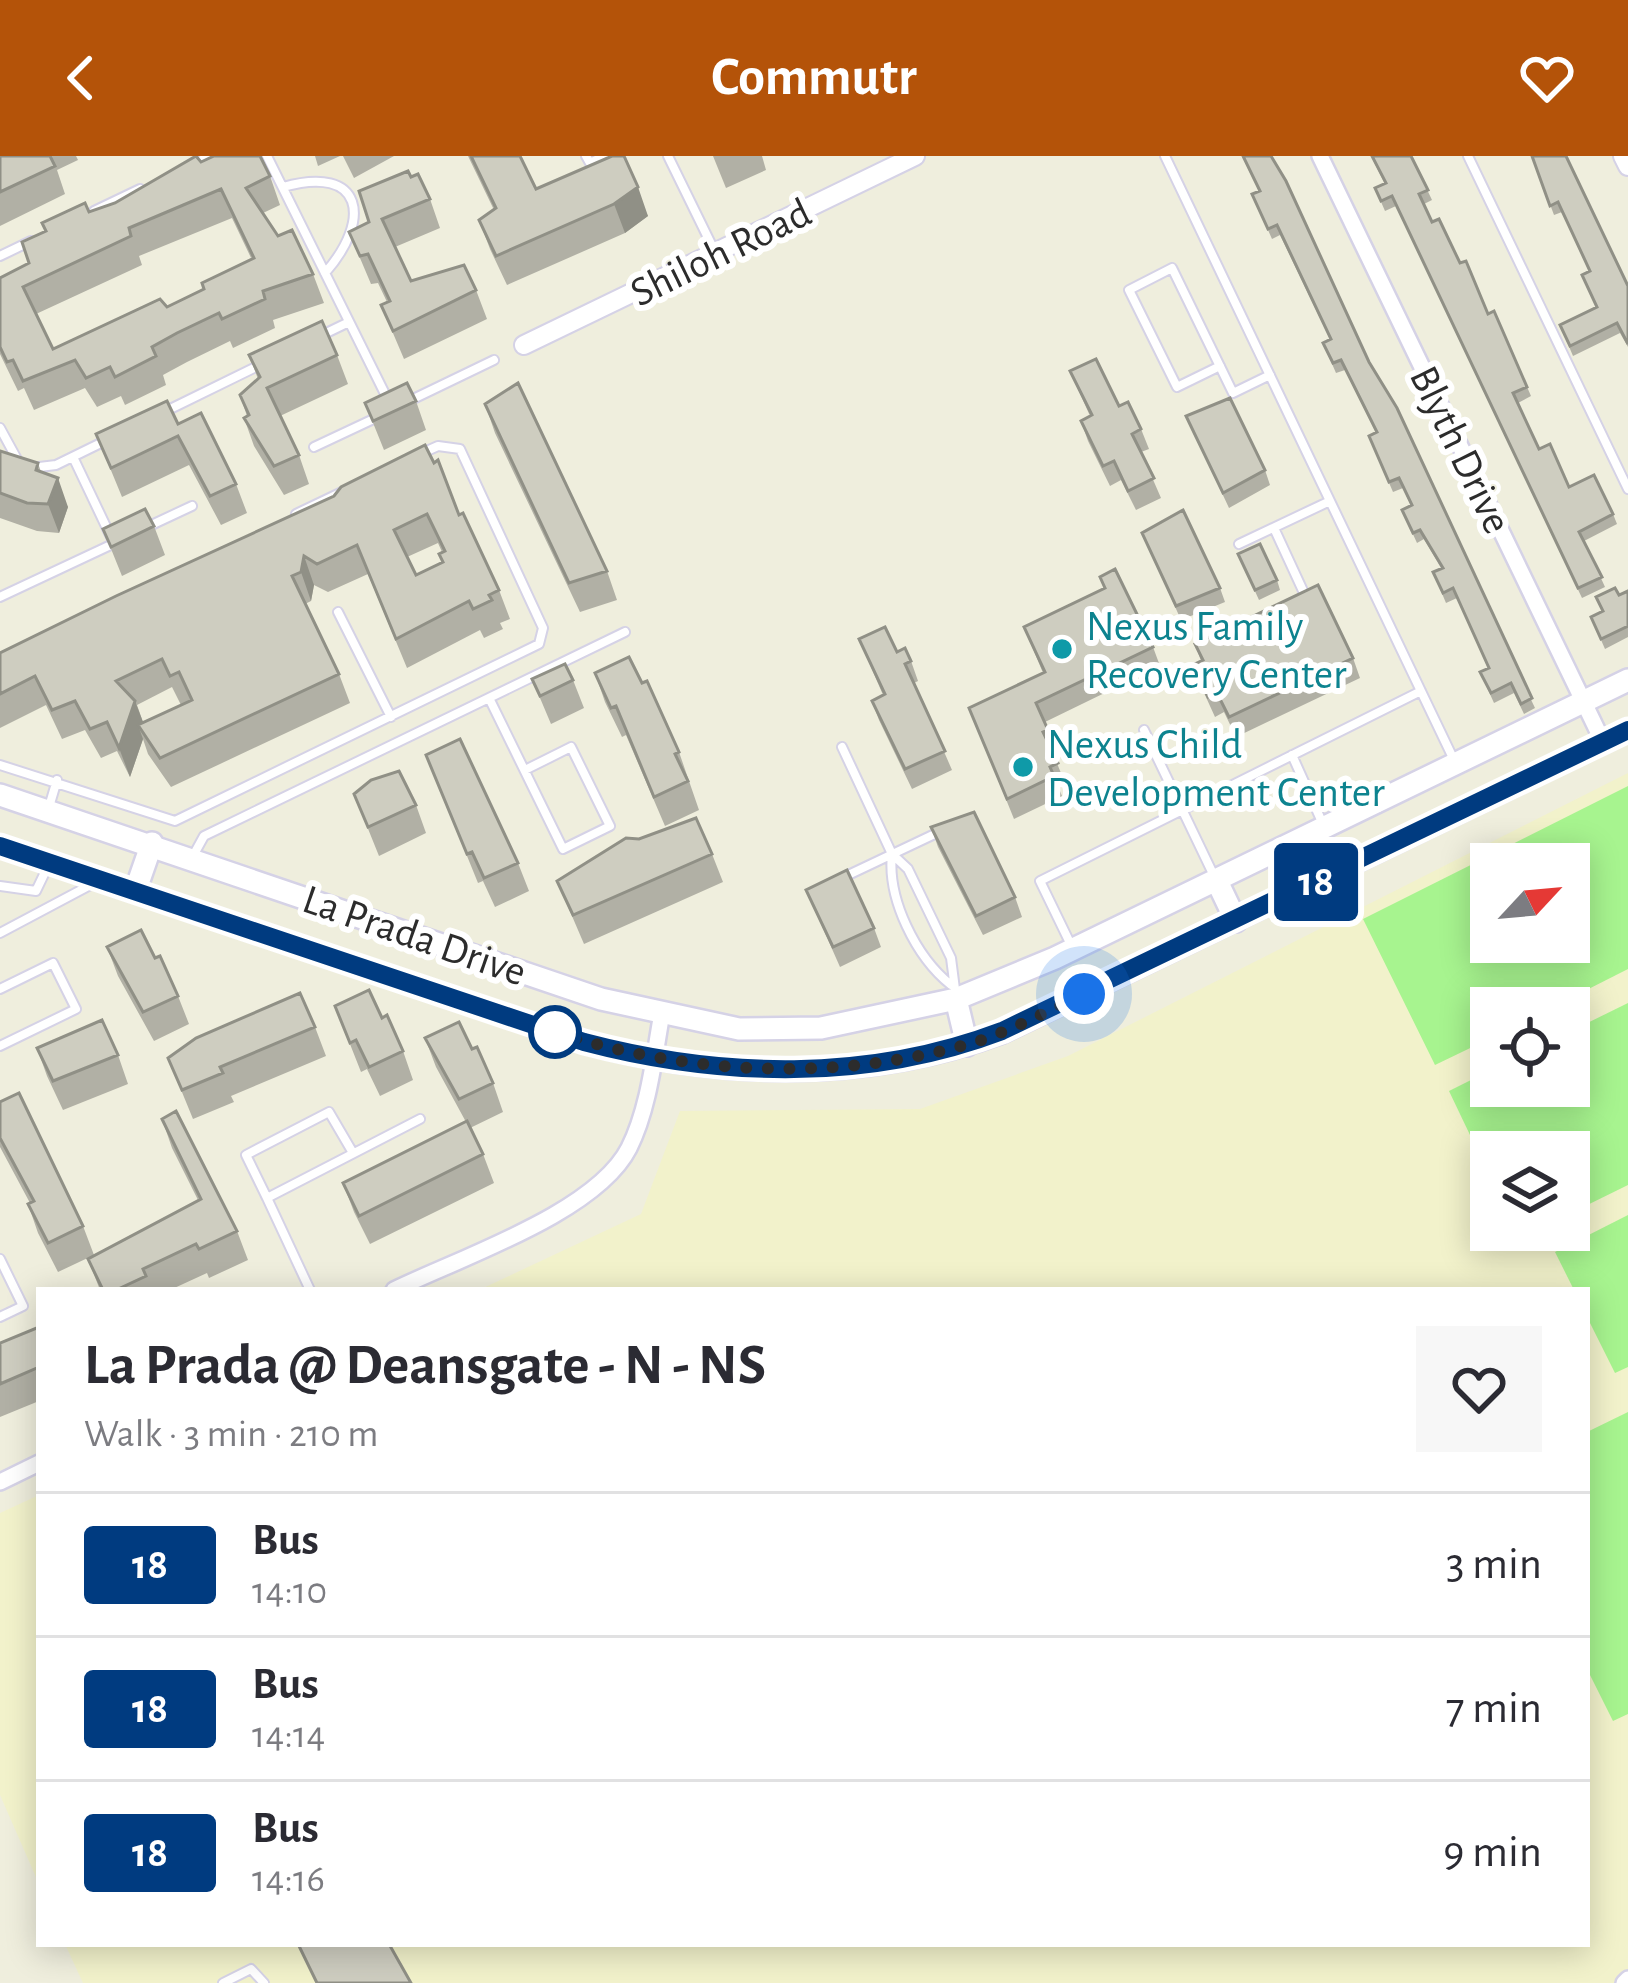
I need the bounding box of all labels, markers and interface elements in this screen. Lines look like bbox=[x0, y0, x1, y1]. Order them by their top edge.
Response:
icon: back bbox=[48, 45, 114, 111]
icon: heart bbox=[1514, 45, 1580, 111]
text: Commutr bbox=[711, 51, 917, 105]
street label: Shiloh Road bbox=[624, 191, 818, 314]
street label: Blyth Drive bbox=[1402, 360, 1519, 540]
place label: Nexus Family Recovery Center bbox=[1086, 606, 1347, 696]
marker: Nexus Family Recovery Center bbox=[1049, 636, 1075, 662]
place label: Nexus Child Development Center bbox=[1047, 724, 1385, 814]
marker: Nexus Child Development Center bbox=[1010, 754, 1036, 780]
line badge: 18 bbox=[1262, 843, 1370, 921]
north arrow bbox=[1470, 843, 1590, 963]
map controls bbox=[1470, 843, 1590, 1251]
text: 18 bbox=[1298, 861, 1334, 903]
street label: La Prada Drive bbox=[297, 878, 531, 994]
your location bbox=[1054, 964, 1114, 1024]
button: locate bbox=[1470, 987, 1590, 1107]
unlabelled marker bbox=[530, 1007, 580, 1057]
button: layers bbox=[1470, 1131, 1590, 1251]
button: heart bbox=[1416, 1326, 1542, 1452]
text: La Prada @ Deansgate - N - NS bbox=[84, 1337, 766, 1394]
text: Walk · 3 min · 210 m bbox=[84, 1415, 378, 1454]
text: Bus bbox=[252, 1518, 319, 1563]
text: 3 min bbox=[1446, 1542, 1542, 1587]
text: 18 bbox=[132, 1544, 168, 1586]
text: 14:10 bbox=[252, 1572, 327, 1611]
text: Bus bbox=[252, 1662, 319, 1707]
text: 7 min bbox=[1446, 1686, 1542, 1731]
text: 18 bbox=[132, 1688, 168, 1730]
text: 14:14 bbox=[252, 1716, 325, 1755]
text: Bus bbox=[252, 1806, 319, 1851]
text: 9 min bbox=[1443, 1830, 1542, 1875]
text: 18 bbox=[132, 1832, 168, 1874]
text: 14:16 bbox=[252, 1860, 325, 1899]

